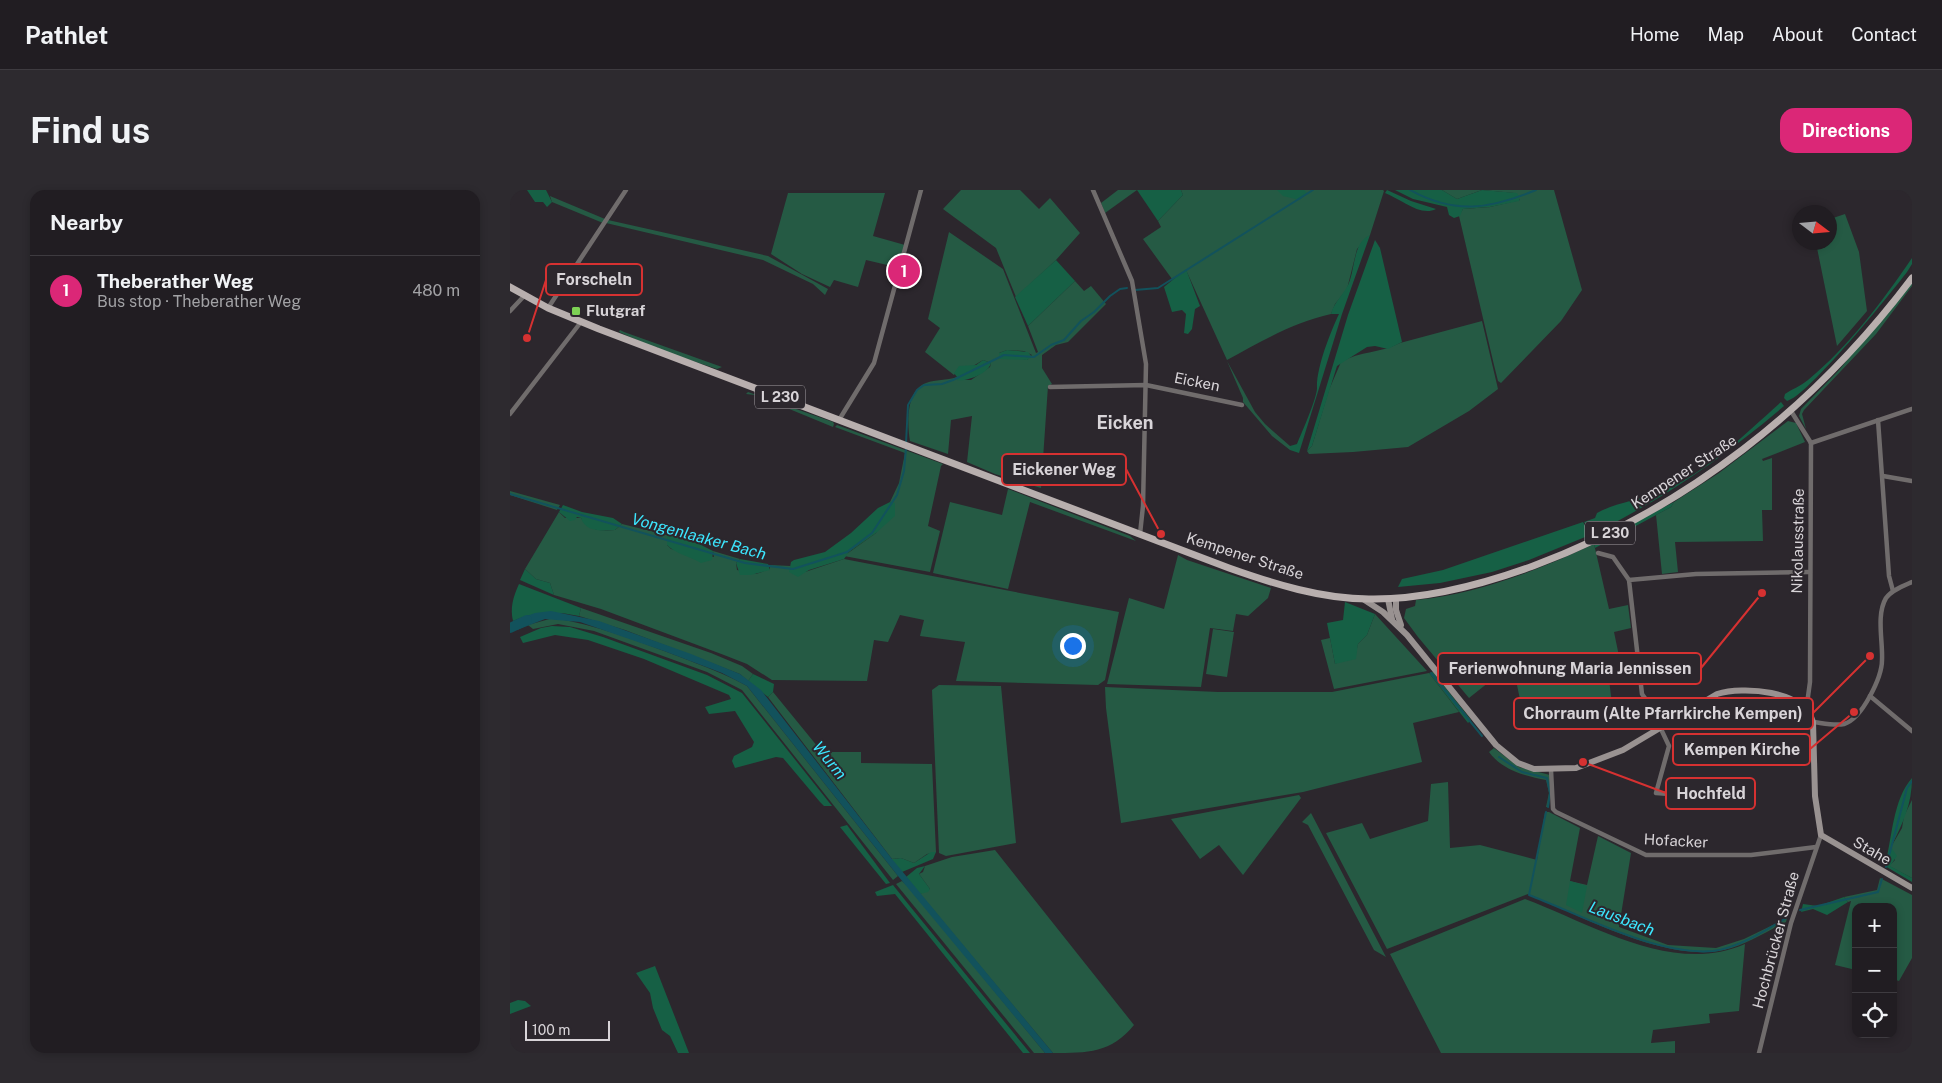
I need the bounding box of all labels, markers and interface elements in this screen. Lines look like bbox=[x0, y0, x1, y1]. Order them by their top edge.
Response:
text: Pathlet bbox=[25, 21, 108, 49]
text: Home bbox=[1630, 24, 1680, 45]
text: Map bbox=[1708, 24, 1744, 45]
text: About bbox=[1772, 24, 1823, 45]
text: Contact bbox=[1851, 24, 1917, 45]
button: Directions bbox=[1780, 108, 1912, 153]
text: Find us bbox=[30, 110, 150, 151]
north arrow bbox=[1792, 205, 1837, 250]
text: Nearby bbox=[50, 210, 123, 235]
pin: 1 bbox=[888, 252, 920, 290]
callout: Forscheln bbox=[546, 264, 642, 295]
text: Theberather Weg bbox=[97, 270, 254, 292]
text: Forscheln bbox=[556, 270, 632, 289]
text: 1 bbox=[63, 281, 69, 300]
text: 480 m bbox=[412, 281, 460, 300]
text: Bus stop · Theberather Weg bbox=[97, 292, 301, 311]
place label: Flutgraf bbox=[586, 302, 645, 319]
marker: Flutgraf bbox=[570, 305, 582, 317]
street label: Eicken bbox=[1173, 369, 1221, 394]
road number: L 230 bbox=[755, 386, 805, 408]
district label: Eicken bbox=[1097, 412, 1153, 433]
street label: Kempener Straße bbox=[1628, 431, 1740, 512]
callout: Eickener Weg bbox=[1002, 454, 1126, 485]
text: Eickener Weg bbox=[1012, 460, 1116, 479]
street label: Nikolausstraße bbox=[1788, 488, 1807, 594]
water label: Vongenlaaker Bach bbox=[629, 509, 768, 564]
road number: L 230 bbox=[1585, 522, 1635, 544]
street label: Kempener Straße bbox=[1184, 529, 1306, 582]
your location bbox=[1060, 633, 1086, 659]
callout: Ferienwohnung Maria Jennissen bbox=[1438, 653, 1701, 684]
text: Ferienwohnung Maria Jennissen bbox=[1449, 659, 1691, 678]
callout: Chorraum (Alte Pfarrkirche Kempen) bbox=[1514, 698, 1813, 729]
text: Chorraum (Alte Pfarrkirche Kempen) bbox=[1523, 704, 1803, 723]
callout: Kempen Kirche bbox=[1673, 734, 1810, 765]
water label: Wurm bbox=[809, 738, 851, 783]
text: Kempen Kirche bbox=[1684, 740, 1800, 759]
callout: Hochfeld bbox=[1666, 778, 1755, 809]
text: Hochfeld bbox=[1676, 784, 1746, 803]
street label: Hofacker bbox=[1643, 830, 1709, 851]
street label: Stahe bbox=[1850, 833, 1894, 868]
street label: Hochbrücker Straße bbox=[1749, 870, 1802, 1010]
water label: Lausbach bbox=[1586, 897, 1657, 940]
map controls bbox=[1852, 903, 1897, 1038]
button: + bbox=[1852, 903, 1897, 948]
button: − bbox=[1852, 948, 1897, 993]
button: locate bbox=[1852, 993, 1897, 1038]
scale bar bbox=[525, 1018, 610, 1041]
text: 100 m bbox=[532, 1022, 570, 1038]

